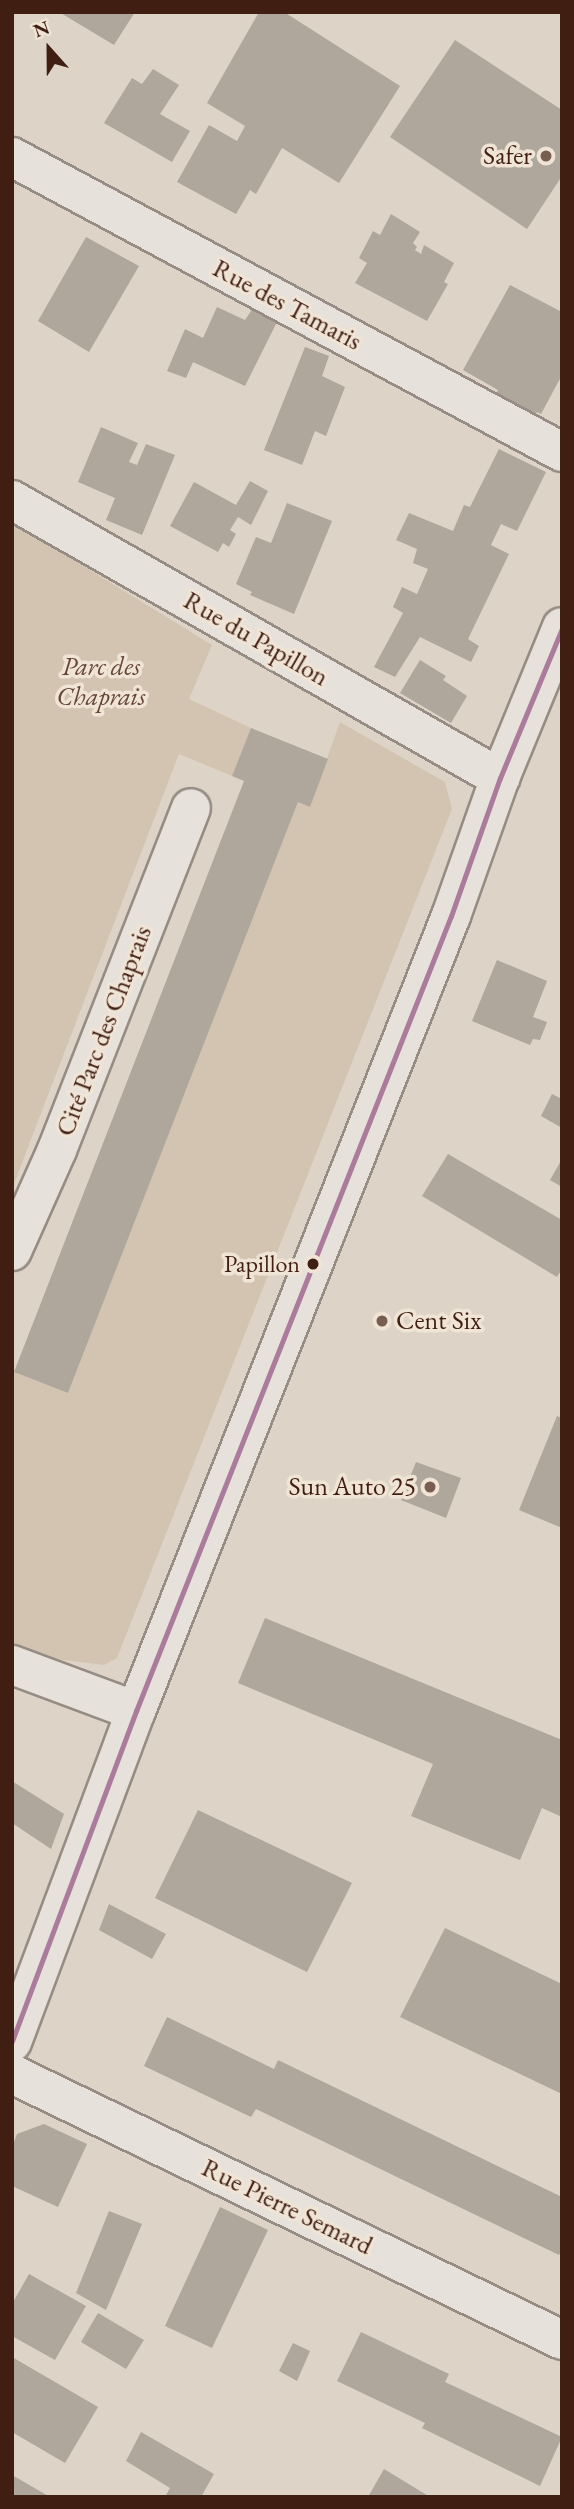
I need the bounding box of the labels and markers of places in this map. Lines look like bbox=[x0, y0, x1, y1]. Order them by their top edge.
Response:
place label: Safer bbox=[483, 140, 532, 172]
marker: Safer bbox=[538, 148, 554, 164]
place label: Papillon bbox=[224, 1250, 300, 1278]
marker: Papillon bbox=[306, 1257, 320, 1271]
place label: Cent Six bbox=[396, 1305, 481, 1337]
marker: Cent Six bbox=[374, 1313, 390, 1329]
place label: Sun Auto 25 bbox=[288, 1471, 416, 1503]
marker: Sun Auto 25 bbox=[422, 1479, 438, 1495]

